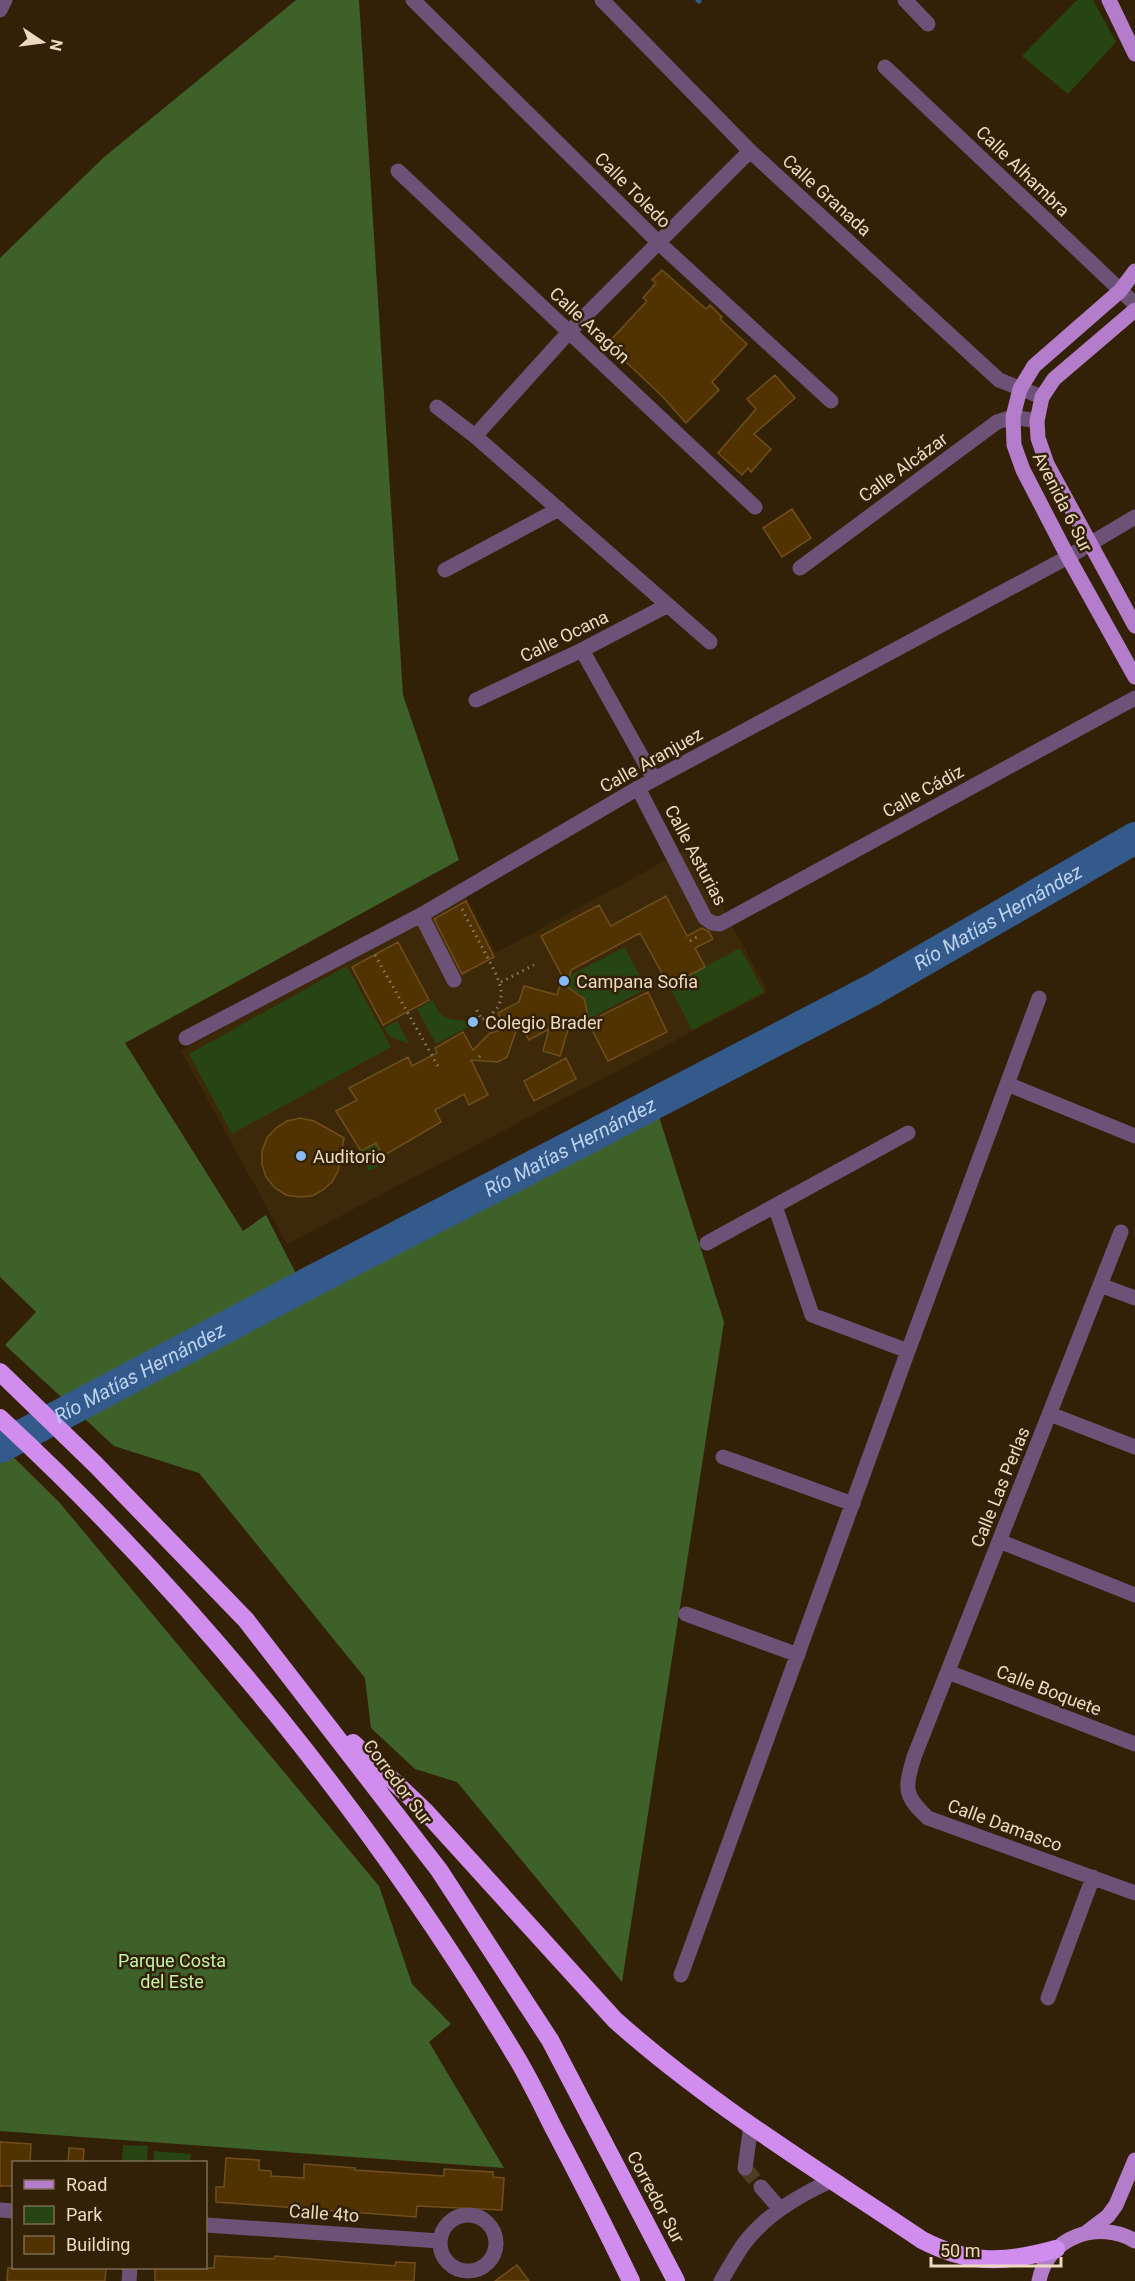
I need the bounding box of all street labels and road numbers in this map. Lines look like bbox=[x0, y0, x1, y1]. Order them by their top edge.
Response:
street label: Calle Alhambra bbox=[972, 121, 1074, 221]
street label: Calle Toledo bbox=[591, 148, 675, 232]
street label: Calle Granada bbox=[778, 150, 876, 240]
street label: Calle Aragón bbox=[546, 283, 634, 367]
street label: Calle Alcázar bbox=[855, 428, 951, 506]
street label: Avenida 6 Sur bbox=[1029, 448, 1097, 556]
street label: Calle Ocana bbox=[516, 606, 612, 666]
street label: Calle Aranjuez bbox=[596, 723, 706, 797]
street label: Calle Cádiz bbox=[879, 760, 967, 822]
street label: Calle Asturias bbox=[661, 801, 731, 909]
street label: Calle Las Perlas bbox=[966, 1424, 1034, 1550]
street label: Calle Boquete bbox=[993, 1660, 1105, 1720]
street label: Corredor Sur bbox=[359, 1735, 437, 1829]
street label: Calle Damasco bbox=[945, 1795, 1065, 1855]
street label: Corredor Sur bbox=[623, 2147, 689, 2247]
street label: Calle 4to bbox=[288, 2200, 360, 2226]

